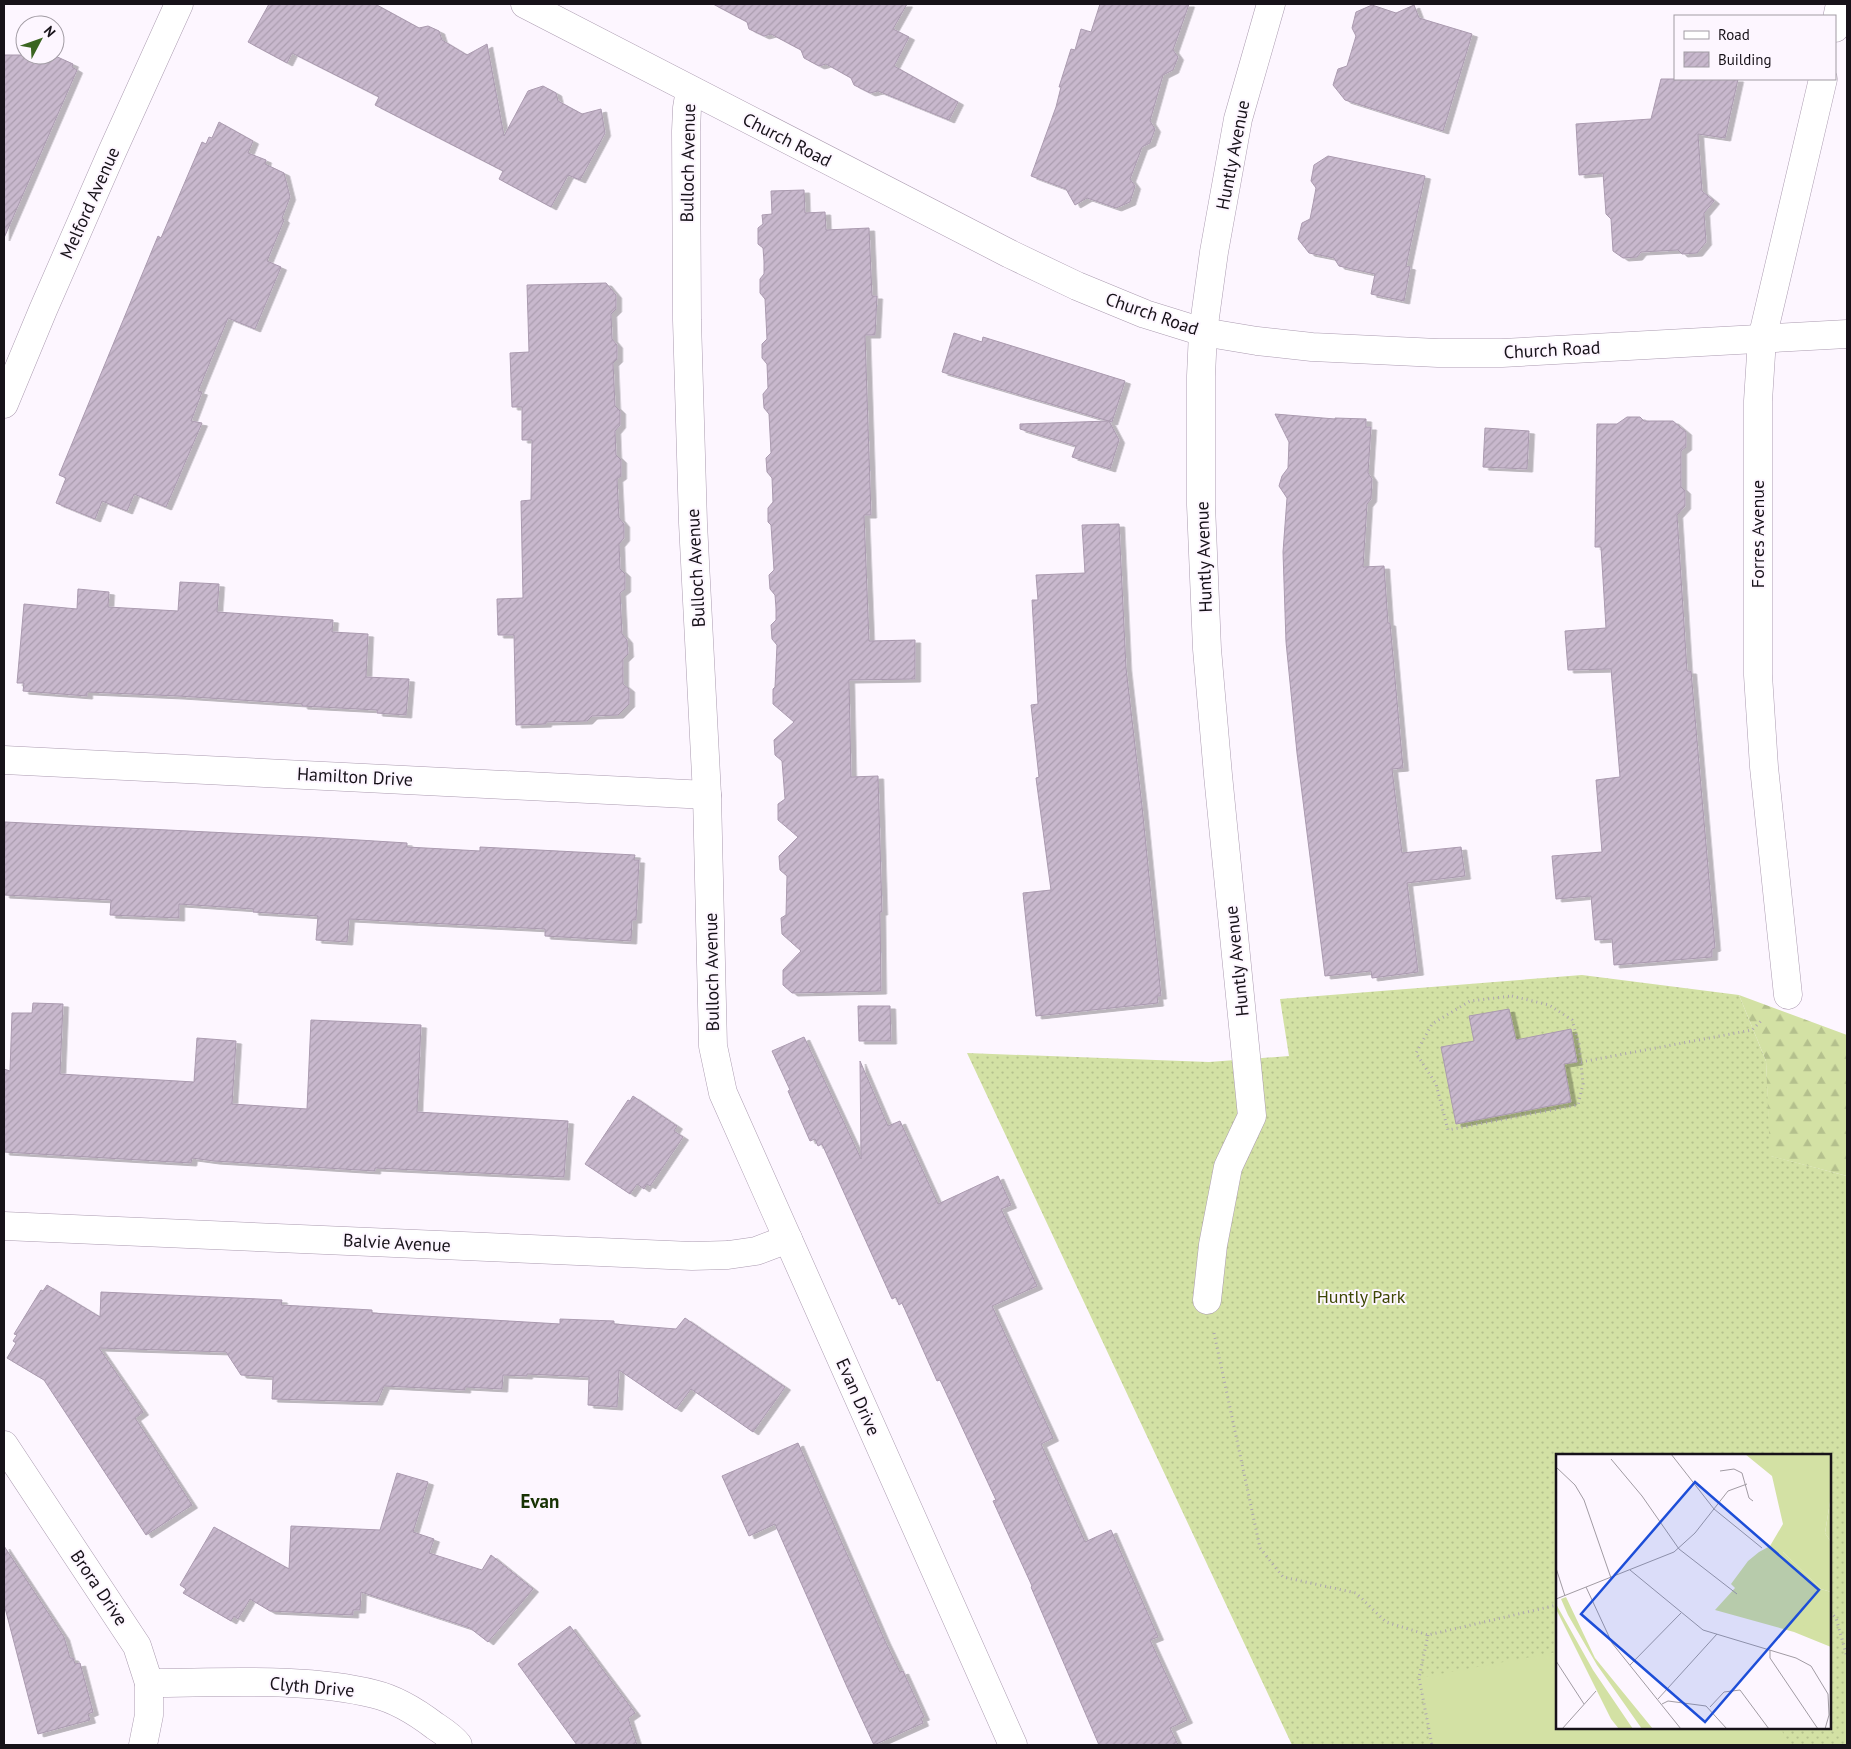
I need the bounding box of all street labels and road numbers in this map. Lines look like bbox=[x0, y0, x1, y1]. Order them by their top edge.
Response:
street label: Huntly Avenue bbox=[1211, 98, 1254, 212]
street label: Bulloch Avenue bbox=[675, 103, 700, 223]
street label: Church Road bbox=[739, 107, 836, 172]
street label: Melford Avenue bbox=[55, 143, 124, 262]
street label: Church Road bbox=[1103, 287, 1202, 340]
street label: Church Road bbox=[1503, 335, 1601, 364]
street label: Forres Avenue bbox=[1746, 480, 1769, 588]
street label: Huntly Avenue bbox=[1190, 501, 1217, 613]
street label: Bulloch Avenue bbox=[681, 508, 710, 628]
street label: Hamilton Drive bbox=[296, 762, 414, 791]
street label: Huntly Avenue bbox=[1219, 905, 1254, 1018]
street label: Bulloch Avenue bbox=[699, 912, 724, 1032]
street label: Balvie Avenue bbox=[343, 1228, 451, 1257]
street label: Evan Drive bbox=[831, 1355, 886, 1439]
street label: Brora Drive bbox=[66, 1545, 133, 1630]
street label: Clyth Drive bbox=[269, 1671, 355, 1702]

